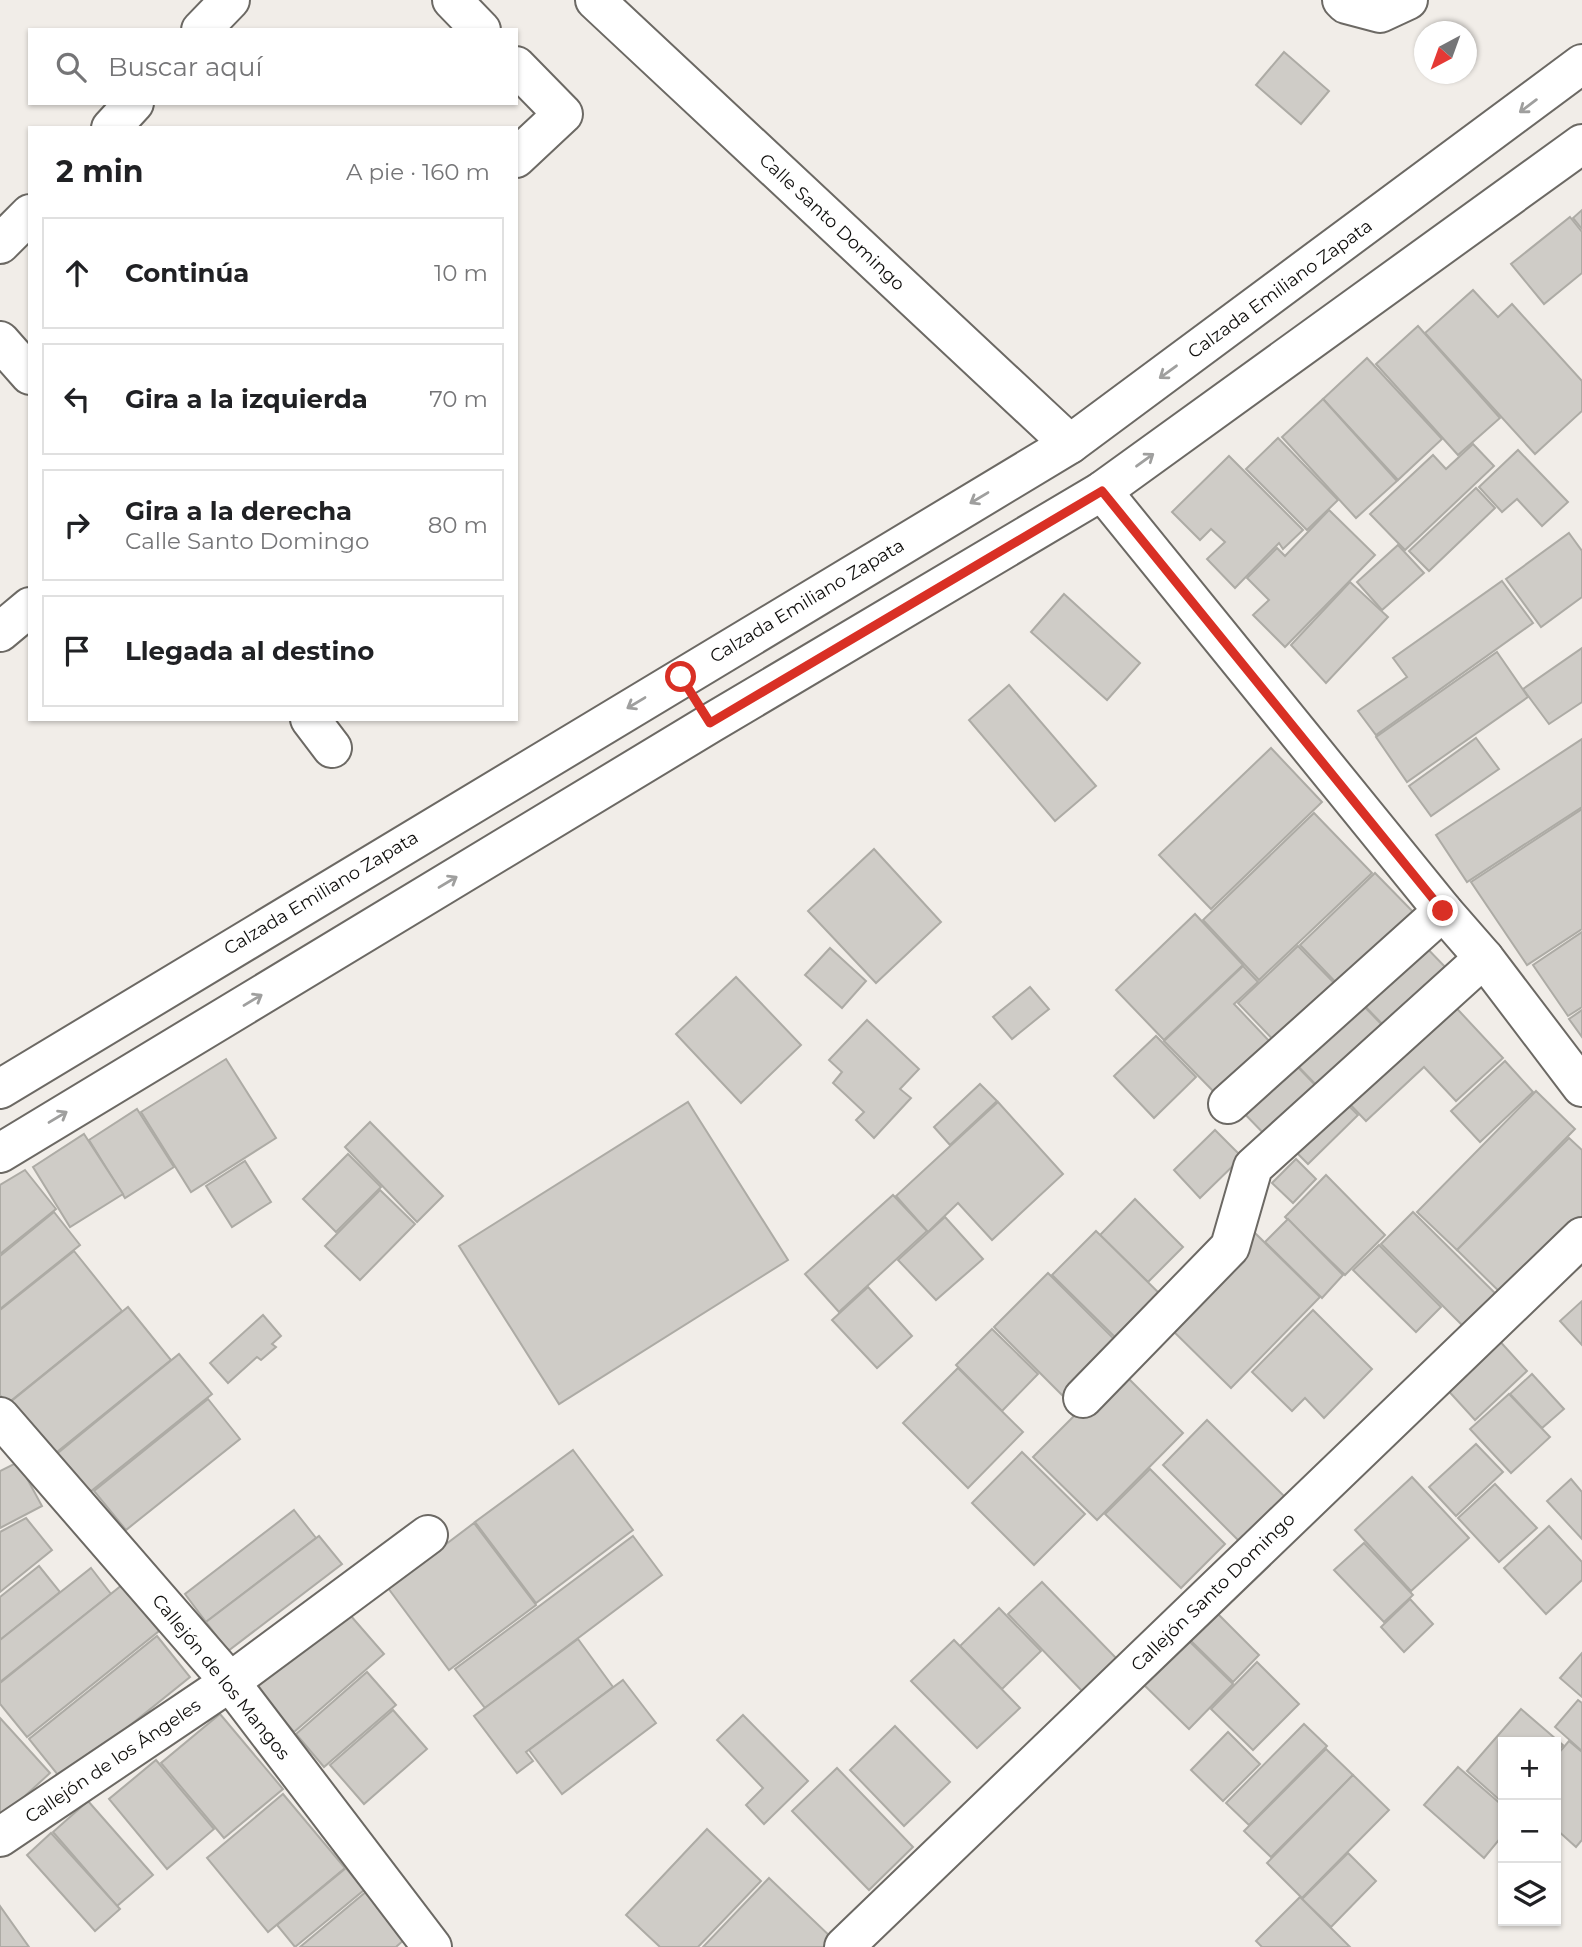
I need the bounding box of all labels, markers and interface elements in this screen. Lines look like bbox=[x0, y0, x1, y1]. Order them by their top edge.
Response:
north arrow bbox=[1414, 21, 1477, 84]
search box bbox=[28, 28, 518, 105]
icon: search bbox=[52, 48, 90, 86]
text: Buscar aquí bbox=[108, 51, 262, 83]
one-way arrow bbox=[1519, 98, 1537, 113]
street label: Calle Santo Domingo bbox=[755, 149, 909, 295]
text: 2 min bbox=[56, 153, 143, 190]
text: A pie · 160 m bbox=[346, 158, 490, 186]
street label: Calzada Emiliano Zapata bbox=[1183, 215, 1377, 363]
icon: ahead bbox=[58, 254, 96, 292]
text: Continúa bbox=[125, 257, 249, 289]
text: 10 m bbox=[434, 259, 488, 287]
one-way arrow bbox=[1158, 364, 1177, 379]
icon: left bbox=[58, 380, 96, 418]
text: Gira a la izquierda bbox=[125, 383, 368, 415]
text: 70 m bbox=[429, 385, 488, 413]
one-way arrow bbox=[1135, 453, 1154, 467]
one-way arrow bbox=[969, 492, 989, 506]
text: Gira a la derecha bbox=[125, 495, 352, 527]
icon: right bbox=[58, 506, 96, 544]
text: 80 m bbox=[428, 511, 488, 539]
text: Calle Santo Domingo bbox=[125, 527, 369, 555]
street label: Calzada Emiliano Zapata bbox=[706, 534, 908, 668]
icon: arrive bbox=[58, 632, 96, 670]
text: Llegada al destino bbox=[125, 635, 374, 667]
route start bbox=[665, 661, 696, 692]
one-way arrow bbox=[627, 697, 647, 711]
street label: Calzada Emiliano Zapata bbox=[220, 826, 422, 960]
one-way arrow bbox=[437, 875, 457, 889]
route end bbox=[1427, 895, 1458, 926]
one-way arrow bbox=[243, 993, 263, 1007]
one-way arrow bbox=[48, 1110, 68, 1124]
street label: Callejón Santo Domingo bbox=[1126, 1508, 1300, 1676]
street label: Callejón de los Mangos bbox=[147, 1590, 295, 1764]
street label: Callejón de los Ángeles bbox=[21, 1694, 205, 1828]
map controls bbox=[1498, 1737, 1561, 1926]
button: + bbox=[1498, 1737, 1561, 1800]
button: − bbox=[1498, 1800, 1561, 1863]
button: layers bbox=[1498, 1863, 1561, 1926]

